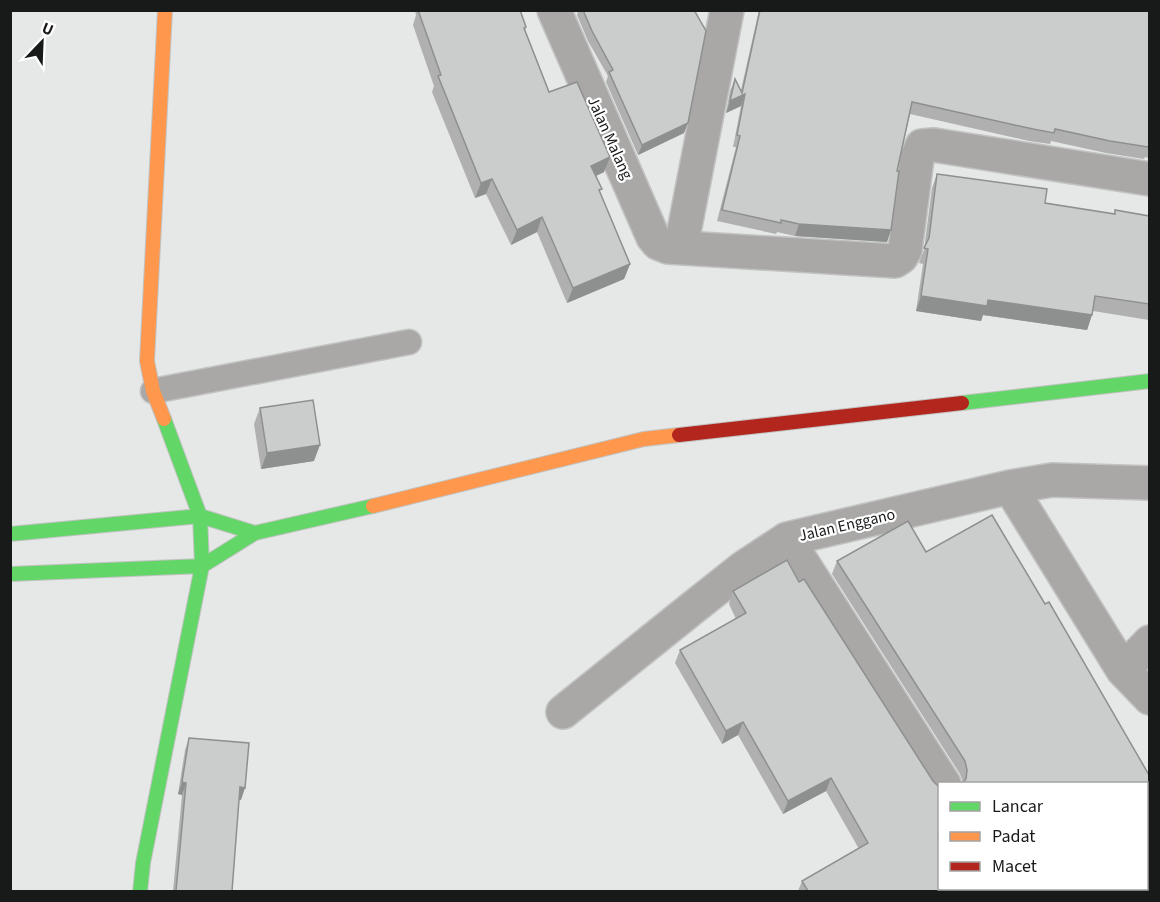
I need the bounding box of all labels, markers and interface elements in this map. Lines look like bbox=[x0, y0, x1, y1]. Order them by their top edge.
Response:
north arrow bbox=[12, 12, 72, 72]
text: U bbox=[38, 17, 57, 41]
street label: Jalan Malang bbox=[582, 93, 638, 183]
street label: Jalan Enggano bbox=[797, 503, 897, 547]
legend bbox=[938, 782, 1148, 890]
text: Lancar bbox=[992, 794, 1044, 819]
text: Padat bbox=[992, 824, 1035, 849]
text: Macet bbox=[992, 854, 1037, 879]

